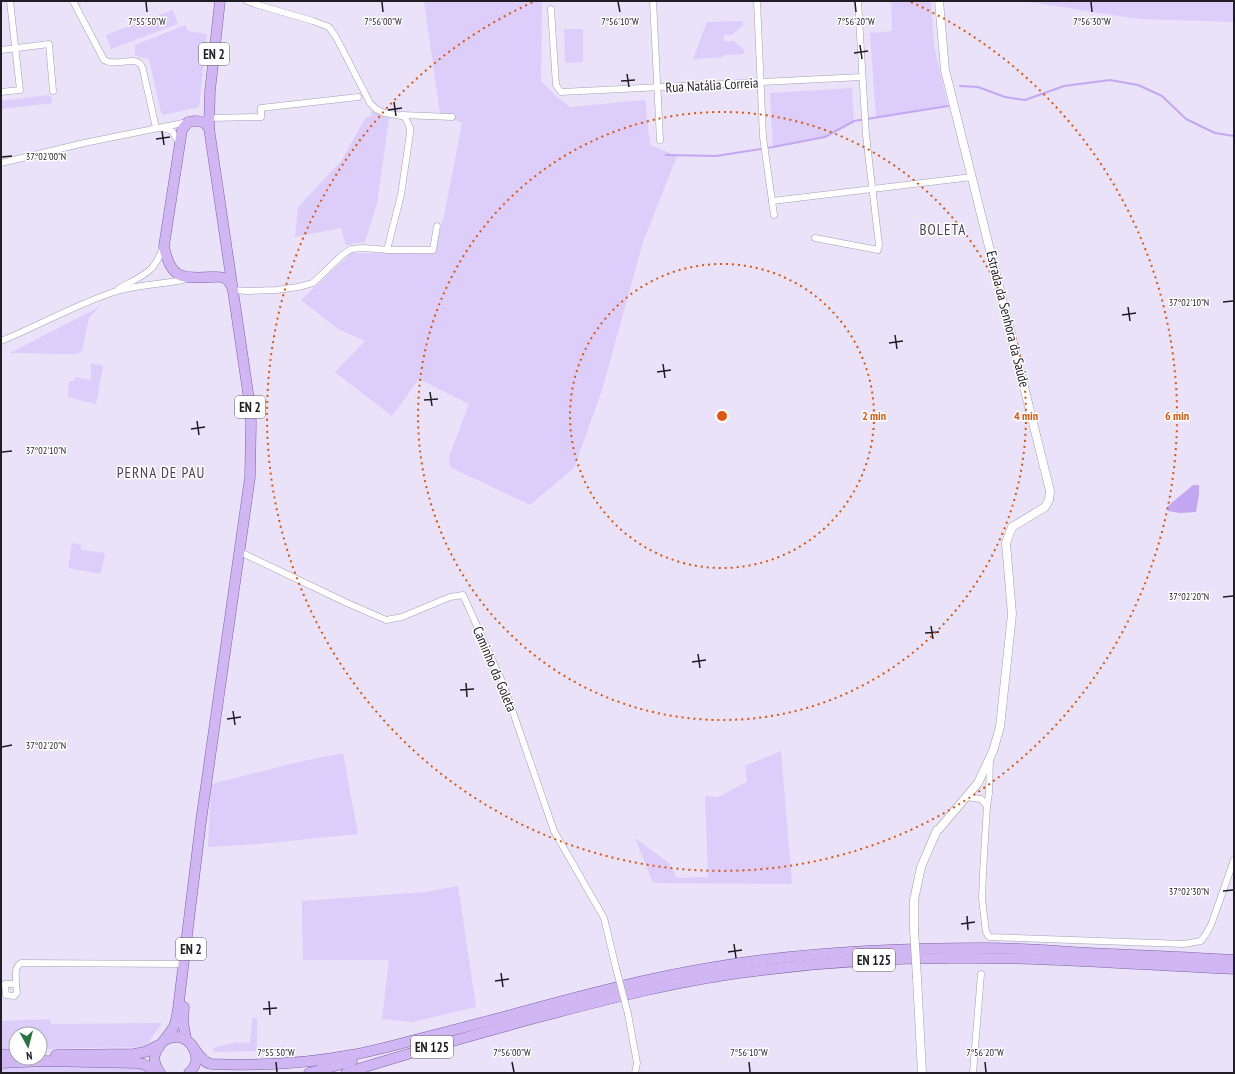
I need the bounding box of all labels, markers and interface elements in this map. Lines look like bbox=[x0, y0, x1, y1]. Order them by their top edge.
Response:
text: 7°55'50"W bbox=[128, 15, 166, 28]
text: 7°56'00"W bbox=[364, 15, 402, 28]
text: 7°56'10"W bbox=[601, 15, 639, 28]
text: 7°56'20"W bbox=[837, 15, 875, 28]
text: 7°56'30"W bbox=[1073, 15, 1111, 28]
road number: EN 2 bbox=[199, 43, 229, 65]
street label: Rua Natália Correia bbox=[665, 74, 759, 96]
text: 37°02'00"N bbox=[26, 150, 66, 163]
district label: BOLETA bbox=[920, 220, 966, 239]
street label: Estrada da Senhora da Saúde bbox=[982, 249, 1034, 389]
text: 37°02'10"N bbox=[1169, 296, 1209, 309]
road number: EN 2 bbox=[235, 396, 265, 418]
text: 2 min bbox=[862, 408, 886, 423]
text: 4 min bbox=[1014, 408, 1038, 423]
text: 6 min bbox=[1165, 408, 1189, 423]
centre of rings bbox=[715, 409, 729, 423]
text: 37°02'10"N bbox=[26, 444, 66, 457]
district label: PERNA DE PAU bbox=[117, 463, 205, 482]
text: 37°02'20"N bbox=[1169, 590, 1209, 603]
street label: Caminho da Goleta bbox=[469, 623, 521, 715]
text: 37°02'20"N bbox=[26, 739, 66, 752]
text: 37°02'30"N bbox=[1169, 885, 1209, 898]
road number: EN 2 bbox=[176, 938, 206, 960]
road number: EN 125 bbox=[853, 949, 895, 971]
north arrow bbox=[8, 1026, 48, 1066]
road number: EN 125 bbox=[411, 1036, 453, 1058]
text: 7°55'50"W bbox=[257, 1046, 295, 1059]
text: 7°56'00"W bbox=[493, 1046, 531, 1059]
text: 7°56'10"W bbox=[730, 1046, 768, 1059]
text: 7°56'20"W bbox=[966, 1046, 1004, 1059]
text: N bbox=[25, 1049, 33, 1063]

